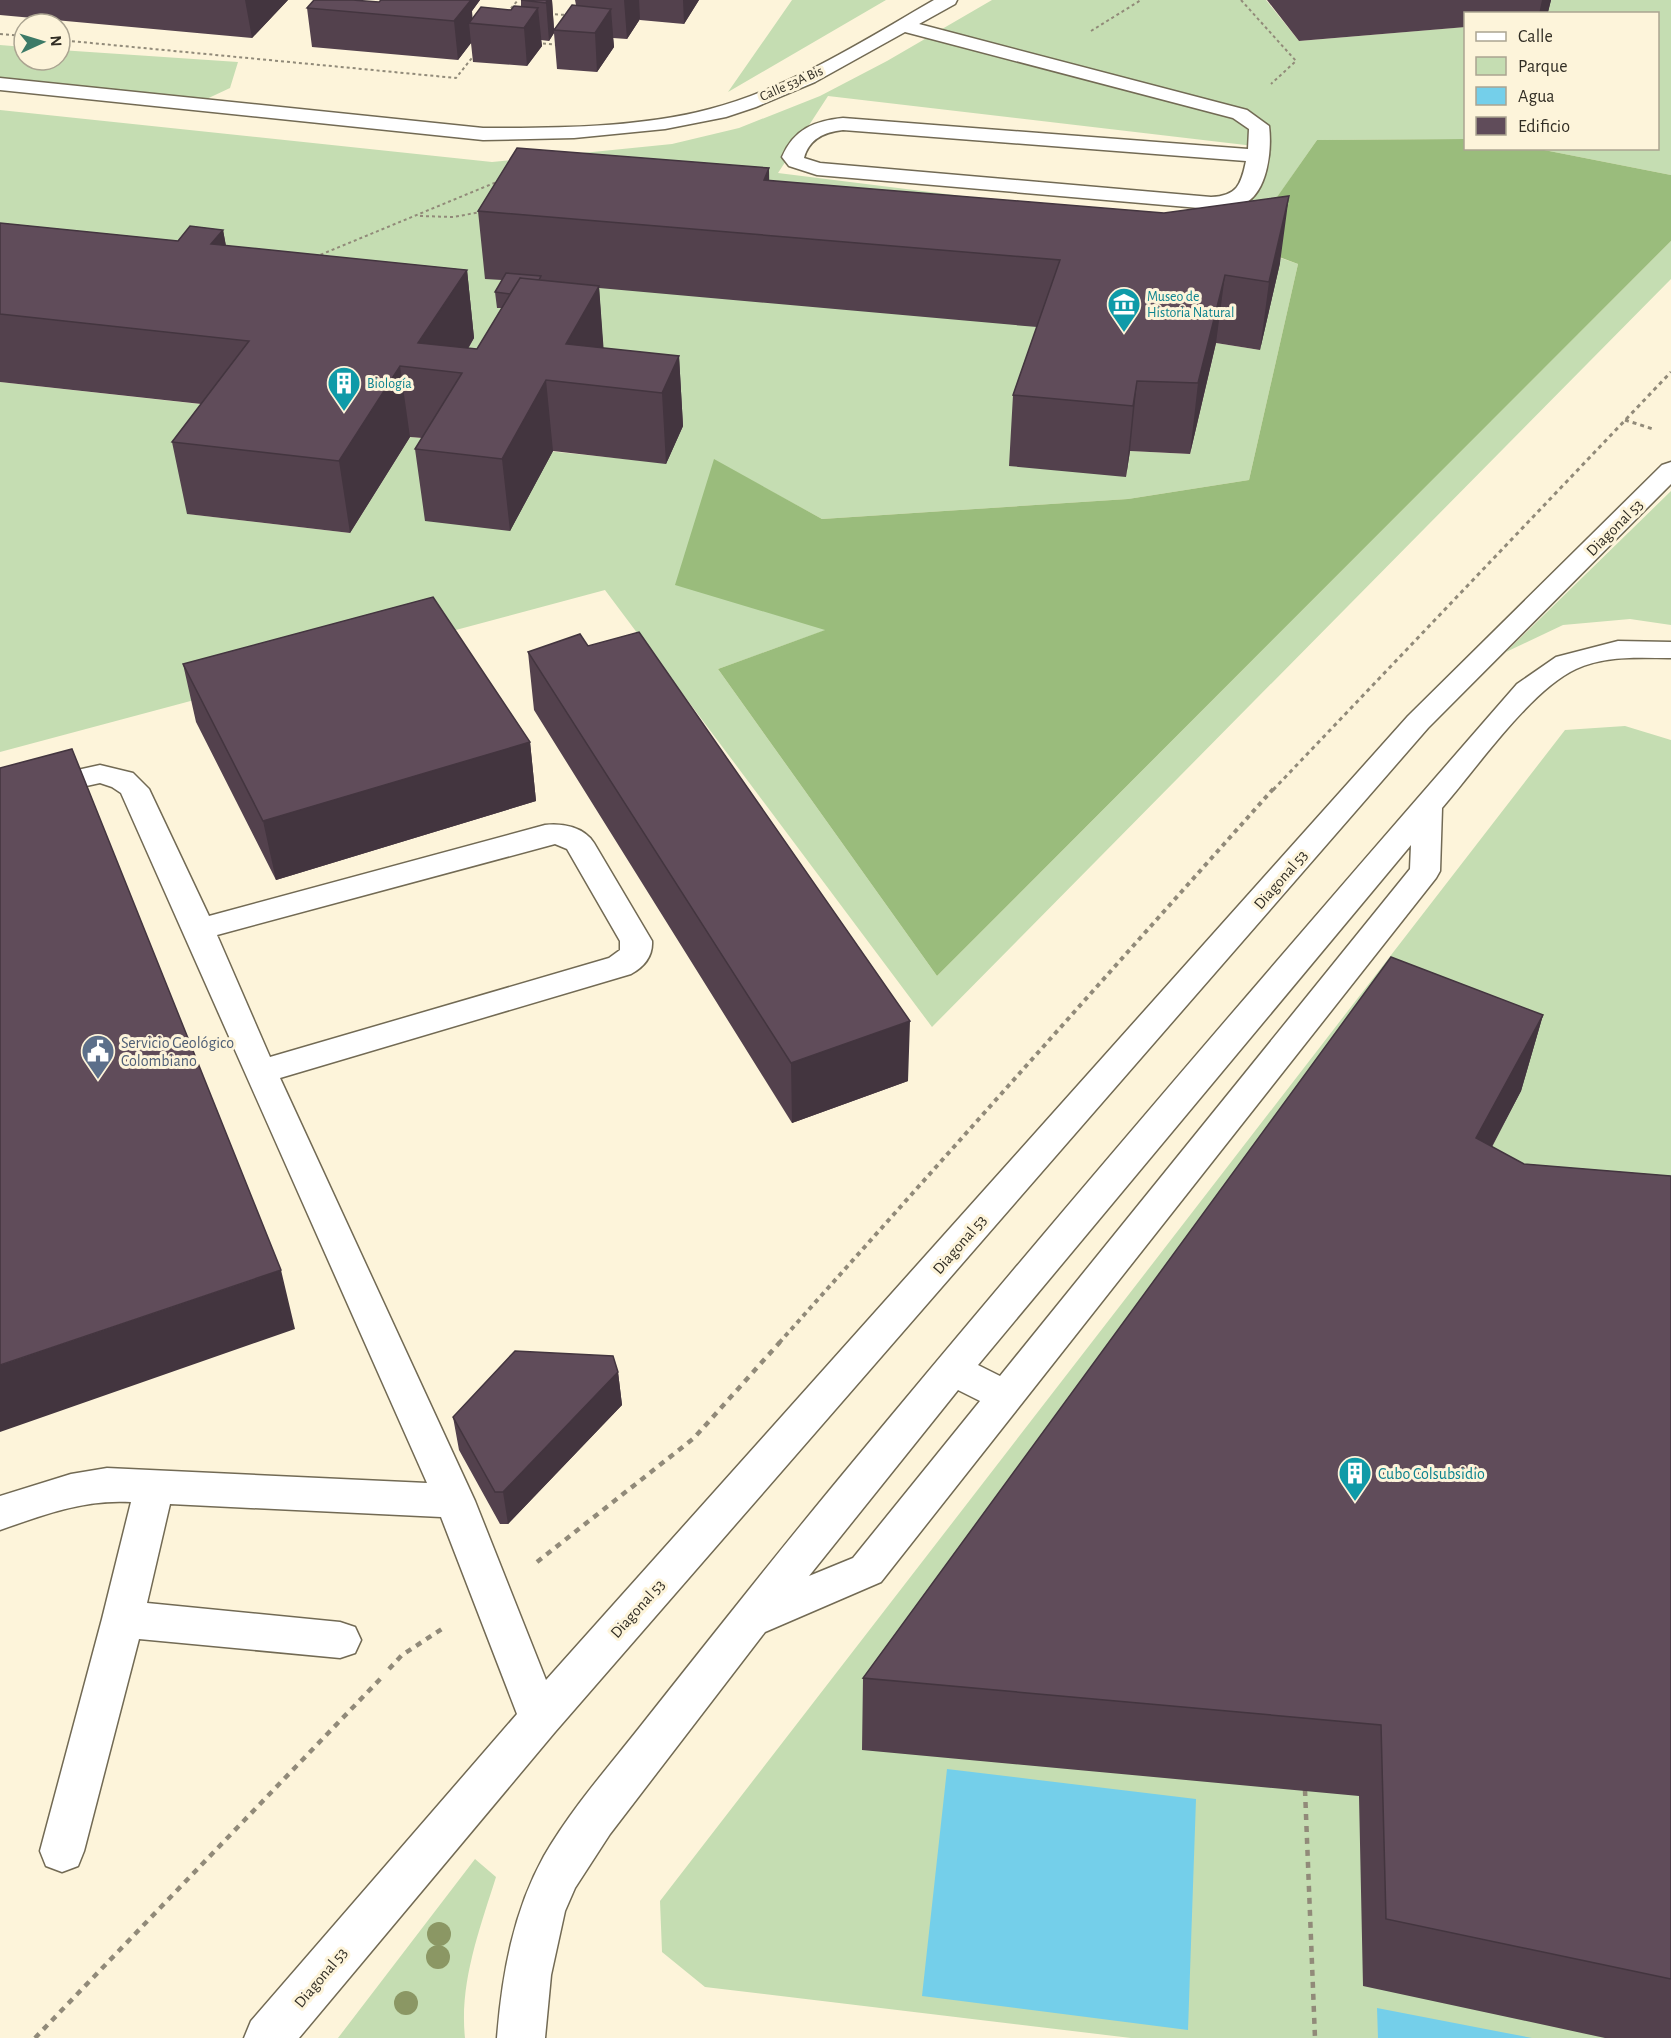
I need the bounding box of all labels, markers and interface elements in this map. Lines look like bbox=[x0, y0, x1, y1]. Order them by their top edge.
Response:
north arrow bbox=[12, 12, 72, 72]
legend bbox=[1464, 12, 1659, 150]
text: Calle bbox=[1518, 28, 1553, 46]
text: N bbox=[48, 35, 64, 47]
text: Parque bbox=[1518, 58, 1567, 76]
street label: Calle 53A Bis bbox=[758, 64, 825, 104]
text: Agua bbox=[1518, 88, 1555, 106]
text: Edificio bbox=[1518, 118, 1570, 136]
museum icon: Museo de Historia Natural bbox=[1106, 286, 1142, 333]
place label: Museo de Historia Natural bbox=[1147, 290, 1234, 320]
building icon: Biología bbox=[326, 365, 362, 412]
place label: Biología bbox=[367, 377, 412, 391]
street label: Diagonal 53 bbox=[1583, 496, 1646, 559]
street label: Diagonal 53 bbox=[1251, 847, 1311, 912]
public building icon: Servicio Geológico Colombiano bbox=[80, 1033, 116, 1080]
place label: Servicio Geológico Colombiano bbox=[121, 1035, 234, 1069]
street label: Diagonal 53 bbox=[930, 1212, 990, 1277]
building icon: Cubo Colsubsidio bbox=[1337, 1455, 1373, 1502]
place label: Cubo Colsubsidio bbox=[1378, 1466, 1485, 1482]
street label: Diagonal 53 bbox=[608, 1576, 668, 1641]
street label: Diagonal 53 bbox=[291, 1945, 350, 2011]

